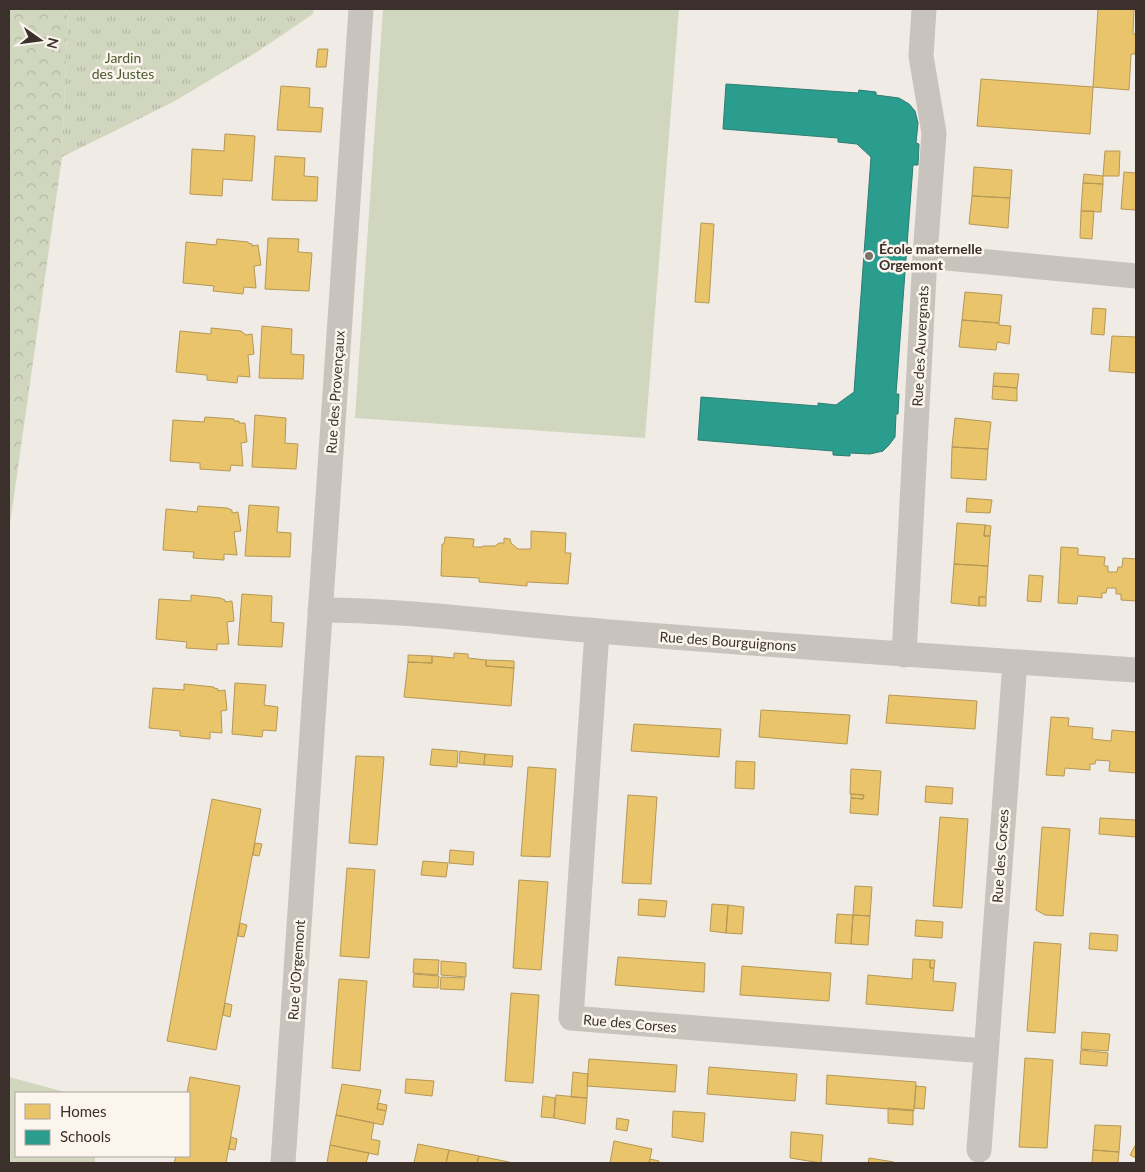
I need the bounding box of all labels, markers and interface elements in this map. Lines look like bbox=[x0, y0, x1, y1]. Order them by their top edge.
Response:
north arrow bbox=[15, 15, 65, 65]
text: N bbox=[44, 36, 63, 51]
park label: Jardin des Justes bbox=[92, 49, 154, 82]
place label: École maternelle Orgemont bbox=[879, 240, 983, 273]
marker: École maternelle Orgemont bbox=[863, 250, 875, 262]
street label: Rue des Auvergnats bbox=[908, 285, 932, 407]
street label: Rue des Provençaux bbox=[322, 330, 348, 454]
street label: Rue des Bourguignons bbox=[659, 628, 797, 654]
street label: Rue des Corses bbox=[988, 809, 1012, 903]
street label: Rue d'Orgemont bbox=[284, 919, 308, 1021]
street label: Rue des Corses bbox=[583, 1010, 677, 1036]
legend bbox=[15, 1092, 190, 1157]
text: Homes bbox=[60, 1102, 106, 1120]
text: Schools bbox=[60, 1127, 111, 1145]

